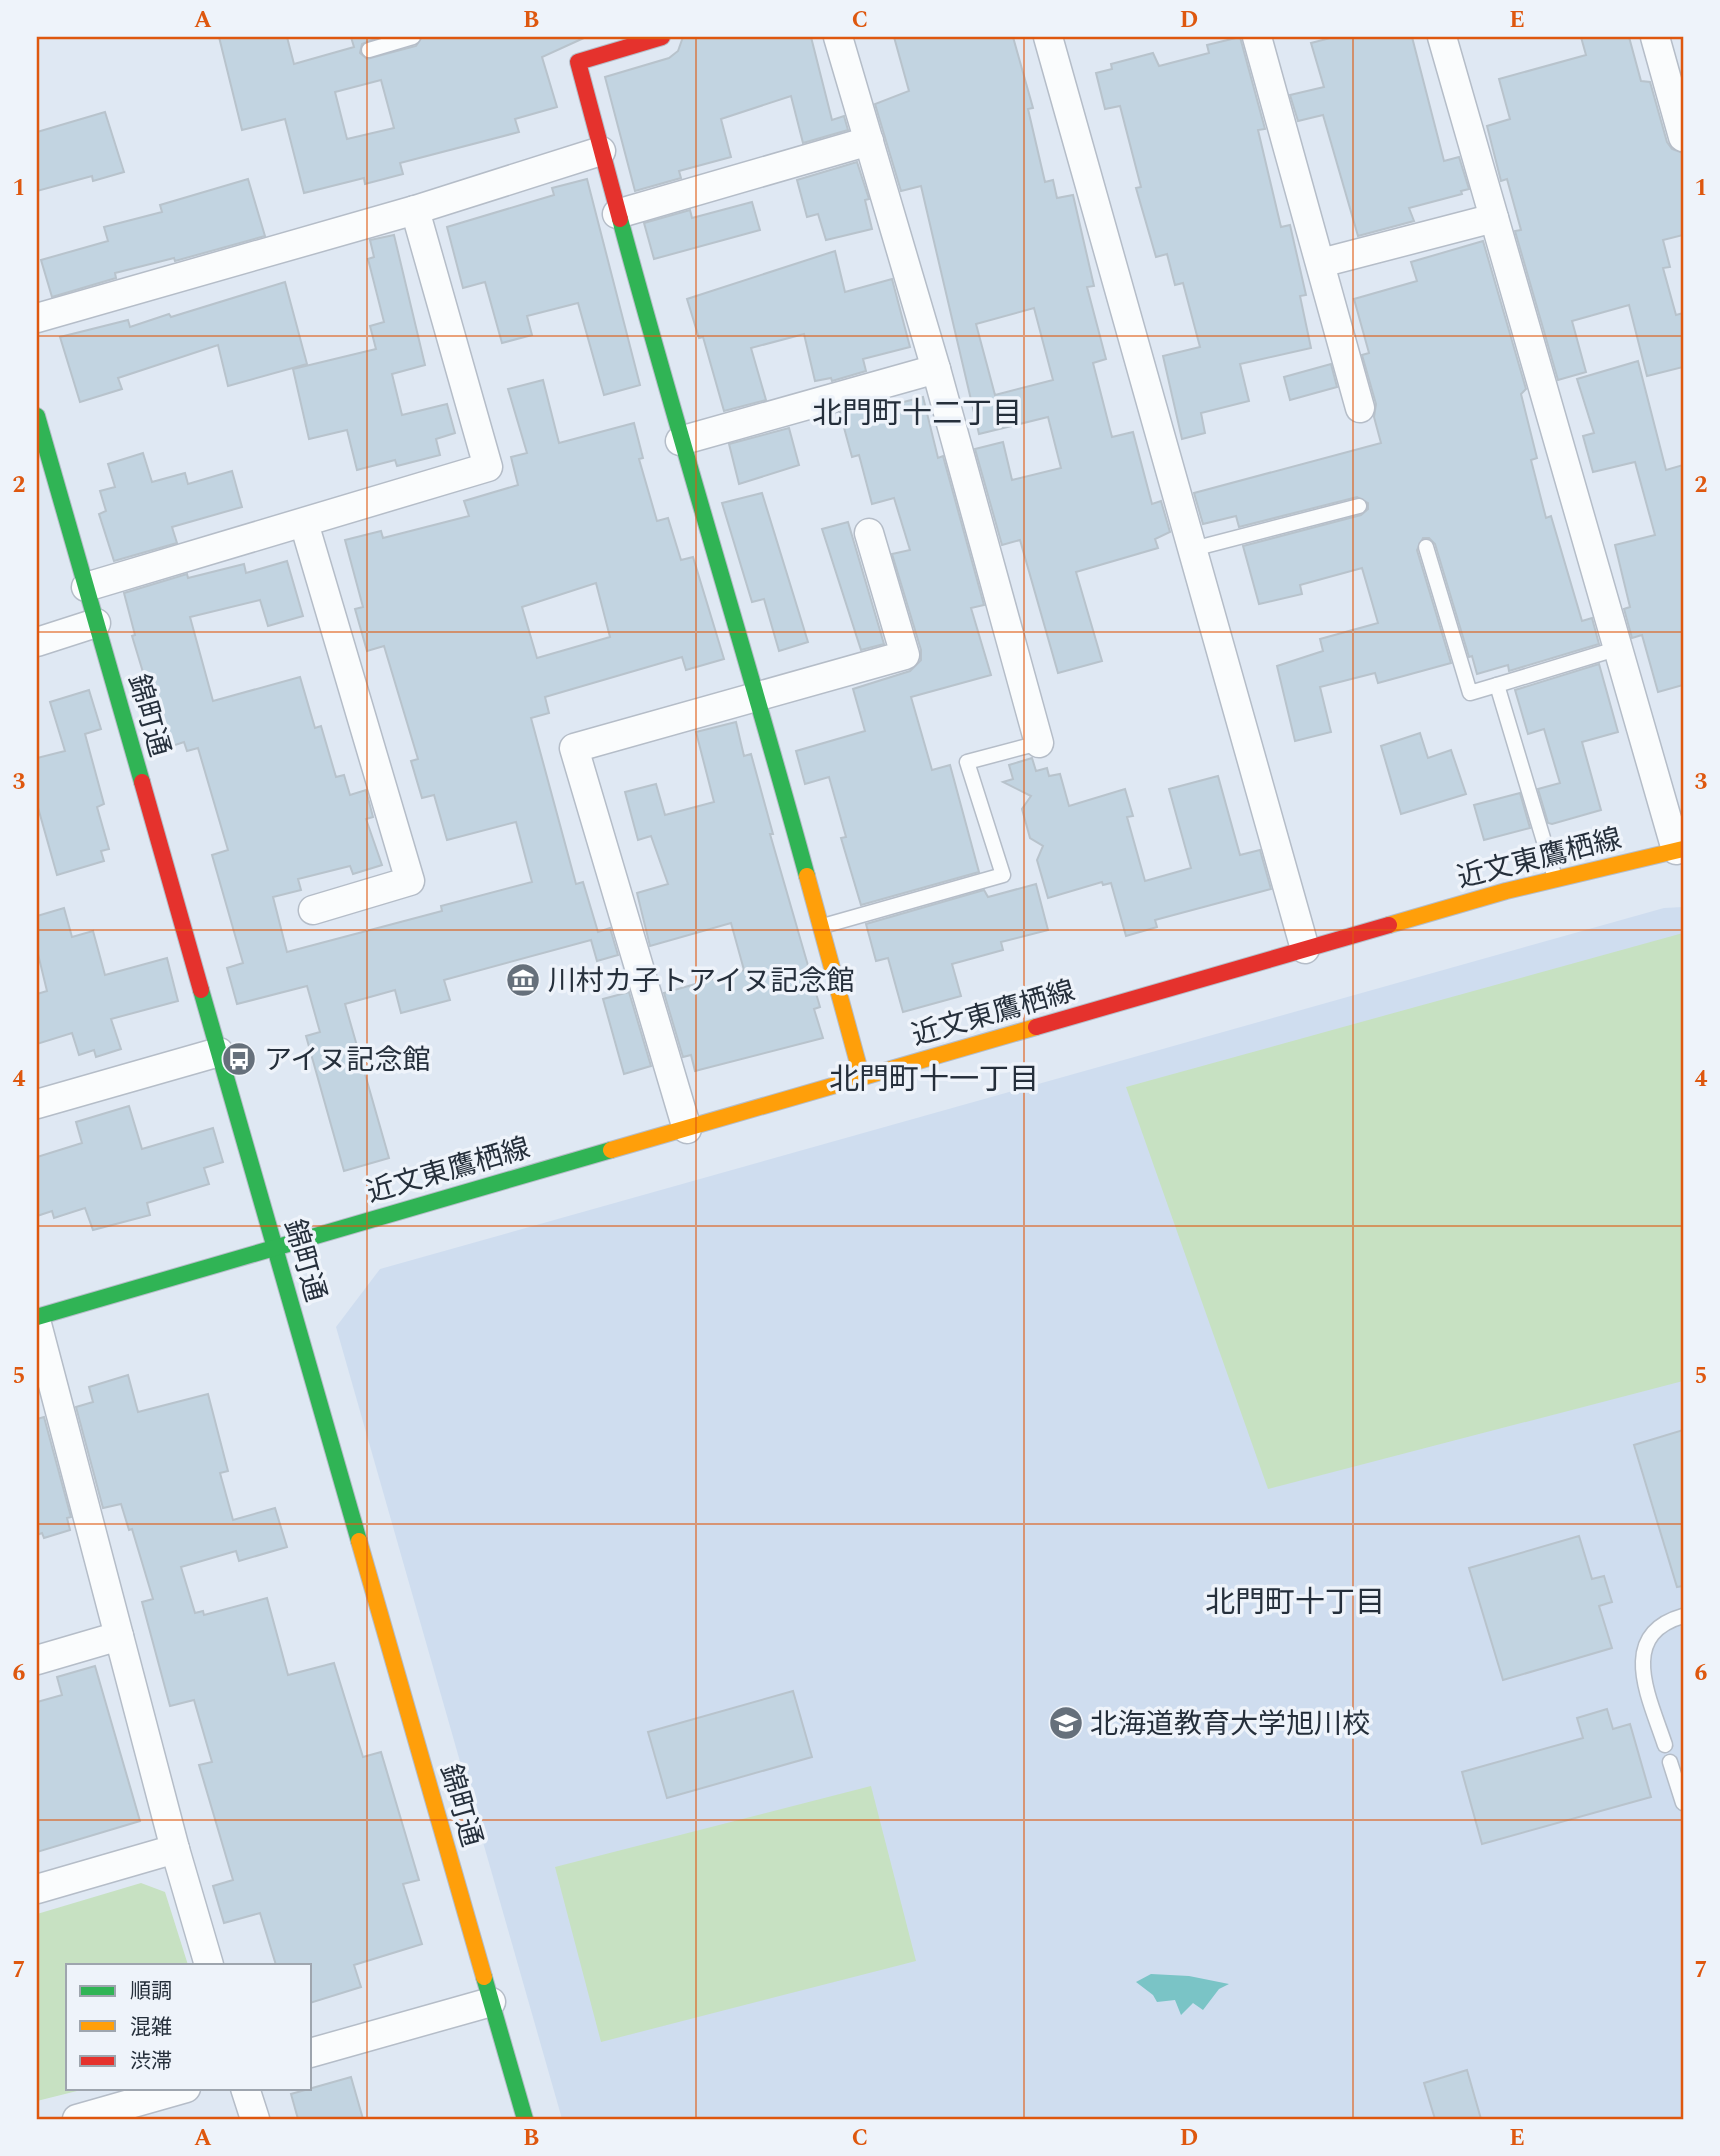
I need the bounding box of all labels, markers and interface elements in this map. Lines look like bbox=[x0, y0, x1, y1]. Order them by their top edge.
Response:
text: A bbox=[194, 3, 212, 38]
text: B bbox=[523, 3, 539, 38]
text: C bbox=[852, 3, 868, 38]
text: D bbox=[1180, 3, 1198, 38]
text: E bbox=[1509, 3, 1525, 38]
text: 1 bbox=[13, 171, 25, 206]
text: 1 bbox=[1695, 171, 1707, 206]
district label: 北門町十二丁目 bbox=[812, 391, 1022, 437]
text: 2 bbox=[13, 468, 26, 503]
text: 2 bbox=[1695, 468, 1708, 503]
street label: 錦町通 bbox=[116, 669, 181, 762]
text: 3 bbox=[13, 765, 26, 800]
text: 3 bbox=[1695, 765, 1708, 800]
street label: 近文東鷹栖線 bbox=[1453, 817, 1626, 900]
place label: 川村カ子トアイヌ記念館 bbox=[548, 960, 855, 1003]
museum icon: 川村カ子トアイヌ記念館 bbox=[504, 961, 542, 999]
street label: 近文東鷹栖線 bbox=[907, 970, 1080, 1057]
place label: アイヌ記念館 bbox=[264, 1039, 431, 1082]
bus stop icon: アイヌ記念館 bbox=[220, 1040, 258, 1078]
district label: 北門町十一丁目 bbox=[829, 1057, 1039, 1103]
text: 4 bbox=[13, 1062, 26, 1097]
text: 4 bbox=[1695, 1062, 1708, 1097]
street label: 近文東鷹栖線 bbox=[362, 1127, 535, 1214]
street label: 錦町通 bbox=[272, 1214, 337, 1307]
text: 5 bbox=[13, 1359, 25, 1394]
text: 5 bbox=[1695, 1359, 1707, 1394]
district label: 北門町十丁目 bbox=[1205, 1580, 1385, 1626]
text: 6 bbox=[13, 1656, 26, 1691]
text: 6 bbox=[1695, 1656, 1708, 1691]
place label: 北海道教育大学旭川校 bbox=[1090, 1703, 1370, 1746]
school or university icon: 北海道教育大学旭川校 bbox=[1047, 1704, 1085, 1742]
street label: 錦町通 bbox=[428, 1759, 493, 1852]
text: 7 bbox=[13, 1953, 25, 1988]
text: 7 bbox=[1695, 1953, 1707, 1988]
legend bbox=[66, 1964, 312, 2090]
text: 順調 bbox=[130, 1976, 172, 2008]
text: 混雑 bbox=[130, 2012, 172, 2044]
text: 渋滞 bbox=[130, 2046, 172, 2078]
text: A bbox=[194, 2121, 212, 2156]
text: B bbox=[523, 2121, 539, 2156]
text: C bbox=[852, 2121, 868, 2156]
text: D bbox=[1180, 2121, 1198, 2156]
text: E bbox=[1509, 2121, 1525, 2156]

